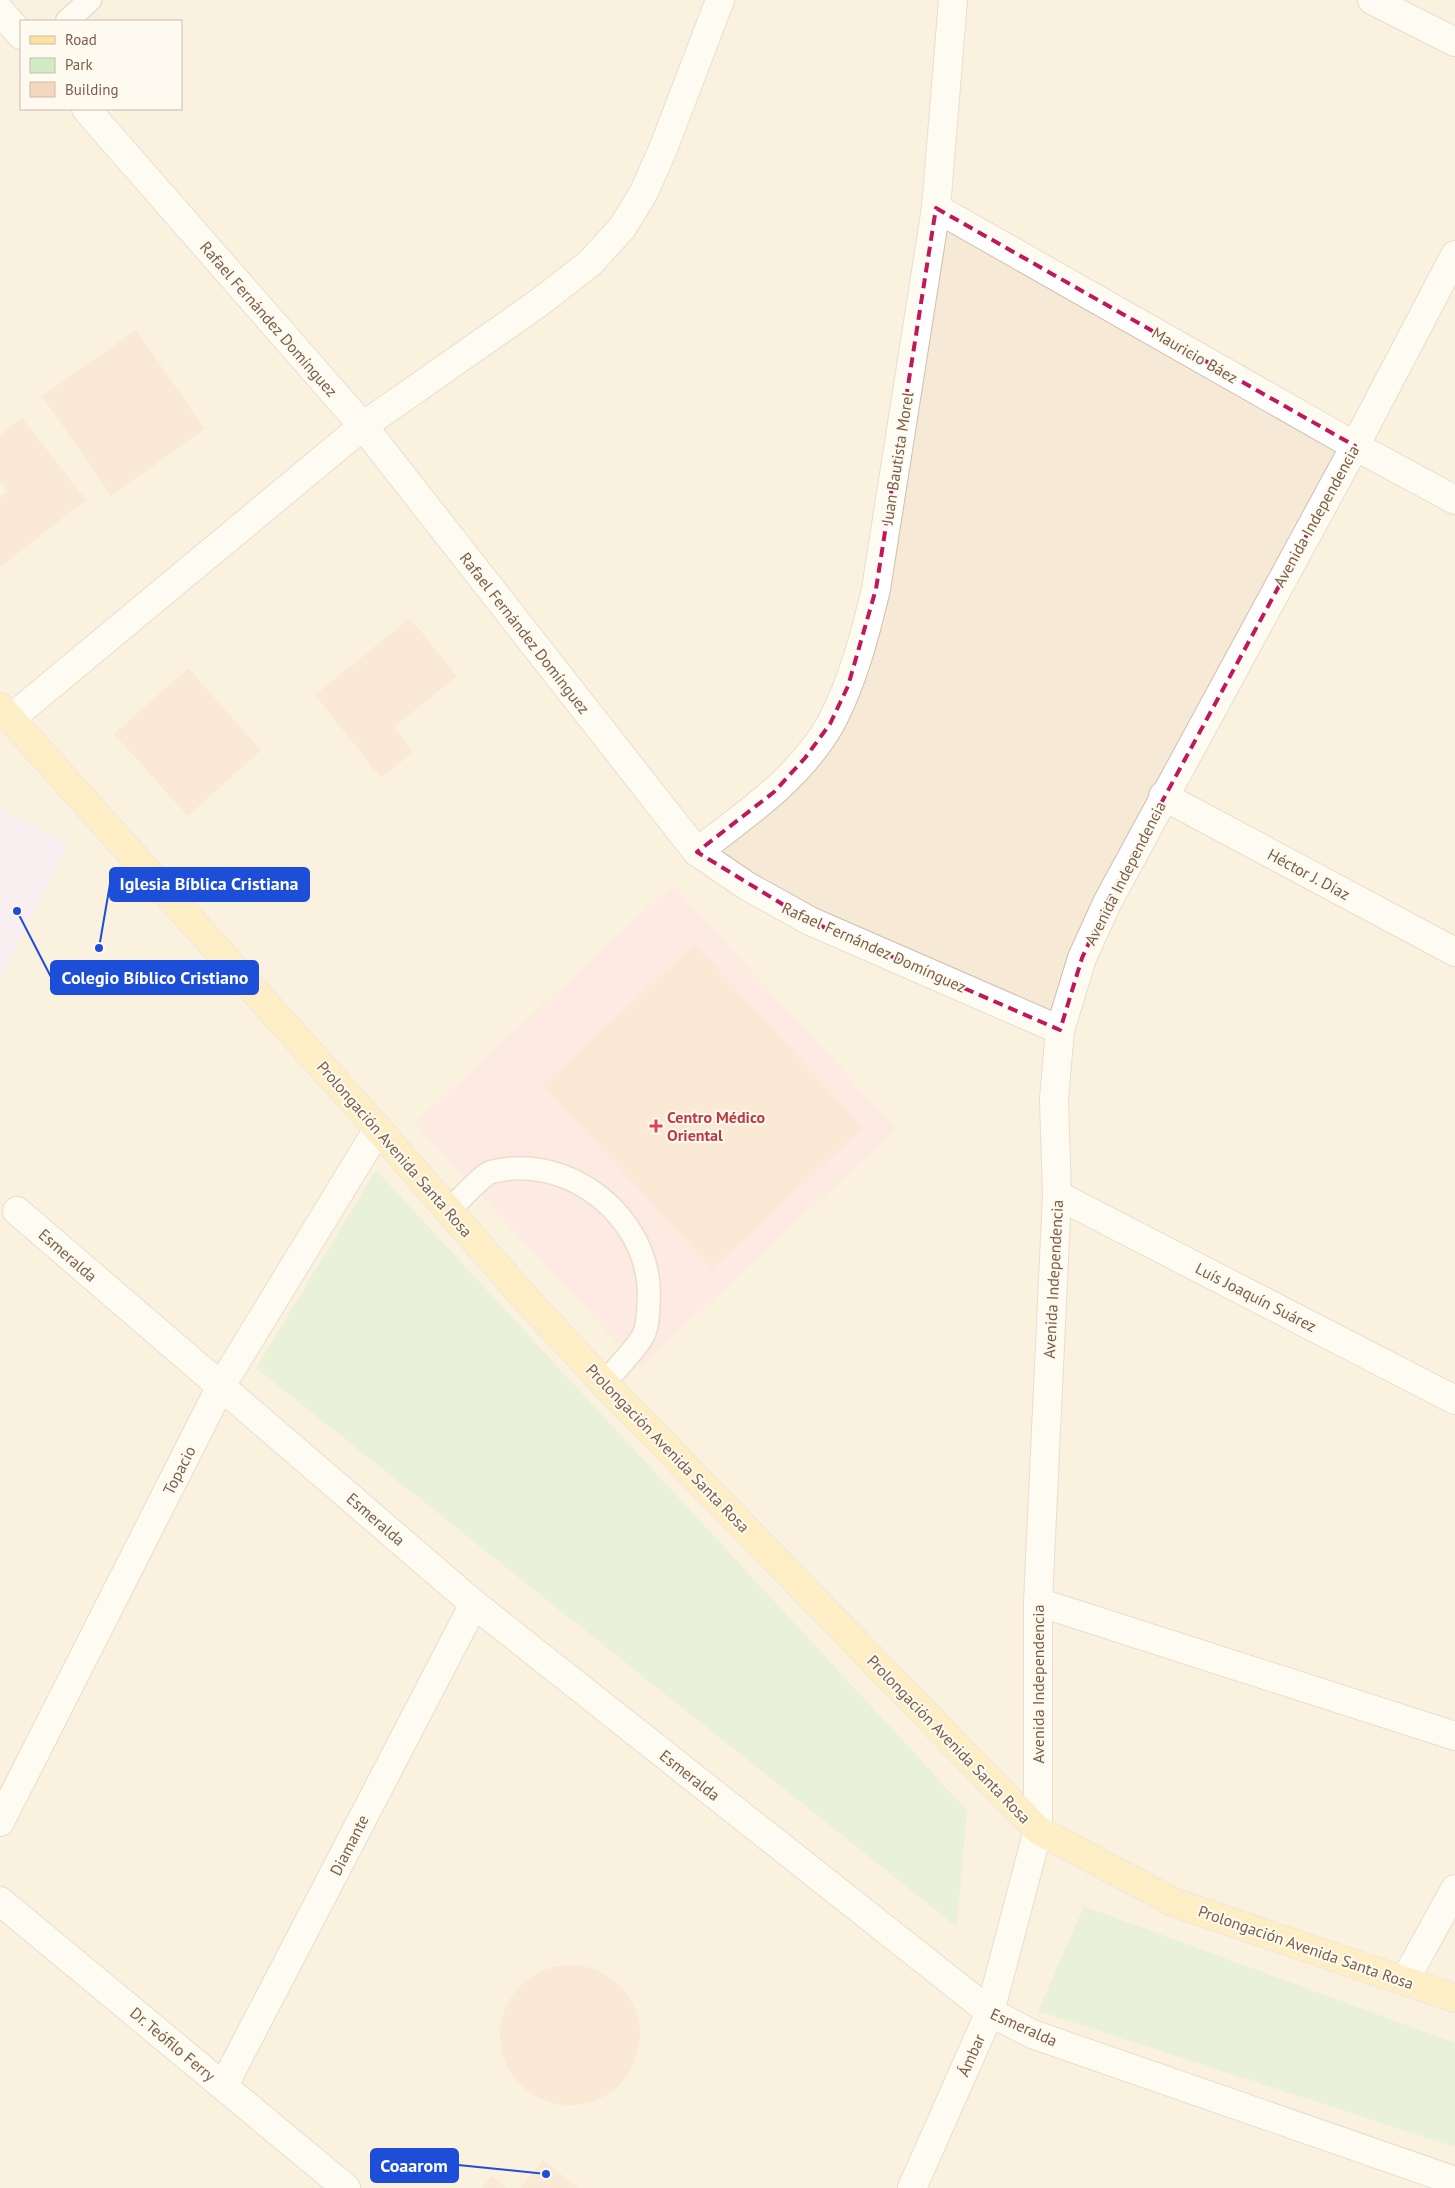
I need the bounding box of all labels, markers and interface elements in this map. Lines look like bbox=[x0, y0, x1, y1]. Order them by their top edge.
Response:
legend bbox=[20, 20, 182, 110]
text: Road bbox=[65, 30, 97, 49]
text: Park bbox=[65, 55, 93, 74]
text: Building bbox=[65, 80, 119, 99]
street label: Rafael Fernández Domínguez bbox=[196, 237, 342, 401]
street label: Mauricio Báez bbox=[1149, 322, 1241, 388]
street label: Juan Bautista Morel bbox=[877, 390, 917, 527]
street label: Avenida Independencia bbox=[1269, 442, 1363, 590]
street label: Rafael Fernández Domínguez bbox=[456, 548, 594, 718]
street label: Avenida Independencia bbox=[1080, 798, 1170, 948]
street label: Héctor J. Díaz bbox=[1264, 844, 1354, 904]
callout: Iglesia Bíblica Cristiana bbox=[110, 868, 309, 901]
text: Iglesia Bíblica Cristiana bbox=[120, 872, 298, 895]
street label: Rafael Fernández Domínguez bbox=[779, 897, 969, 997]
callout: Colegio Bíblico Cristiano bbox=[51, 961, 258, 994]
text: Colegio Bíblico Cristiano bbox=[61, 966, 249, 989]
street label: Prolongación Avenida Santa Rosa bbox=[313, 1057, 477, 1241]
place label: Centro Médico Oriental bbox=[667, 1107, 766, 1145]
marker: Centro Médico Oriental bbox=[649, 1119, 663, 1133]
street label: Avenida Independencia bbox=[1039, 1199, 1067, 1359]
street label: Esmeralda bbox=[35, 1224, 101, 1286]
street label: Luís Joaquín Suárez bbox=[1192, 1258, 1320, 1336]
street label: Prolongación Avenida Santa Rosa bbox=[582, 1360, 754, 1536]
street label: Topacio bbox=[158, 1442, 200, 1498]
street label: Esmeralda bbox=[343, 1488, 409, 1550]
street label: Avenida Independencia bbox=[1028, 1605, 1048, 1763]
street label: Prolongación Avenida Santa Rosa bbox=[863, 1651, 1035, 1827]
street label: Esmeralda bbox=[656, 1745, 724, 1805]
street label: Diamante bbox=[325, 1811, 373, 1879]
street label: Prolongación Avenida Santa Rosa bbox=[1196, 1901, 1416, 1993]
street label: Dr. Teófilo Ferry bbox=[126, 2003, 220, 2086]
street label: Esmeralda bbox=[987, 2003, 1061, 2051]
street label: Ámbar bbox=[953, 2030, 989, 2079]
callout: Coaarom bbox=[371, 2149, 458, 2182]
text: Coaarom bbox=[380, 2154, 448, 2177]

